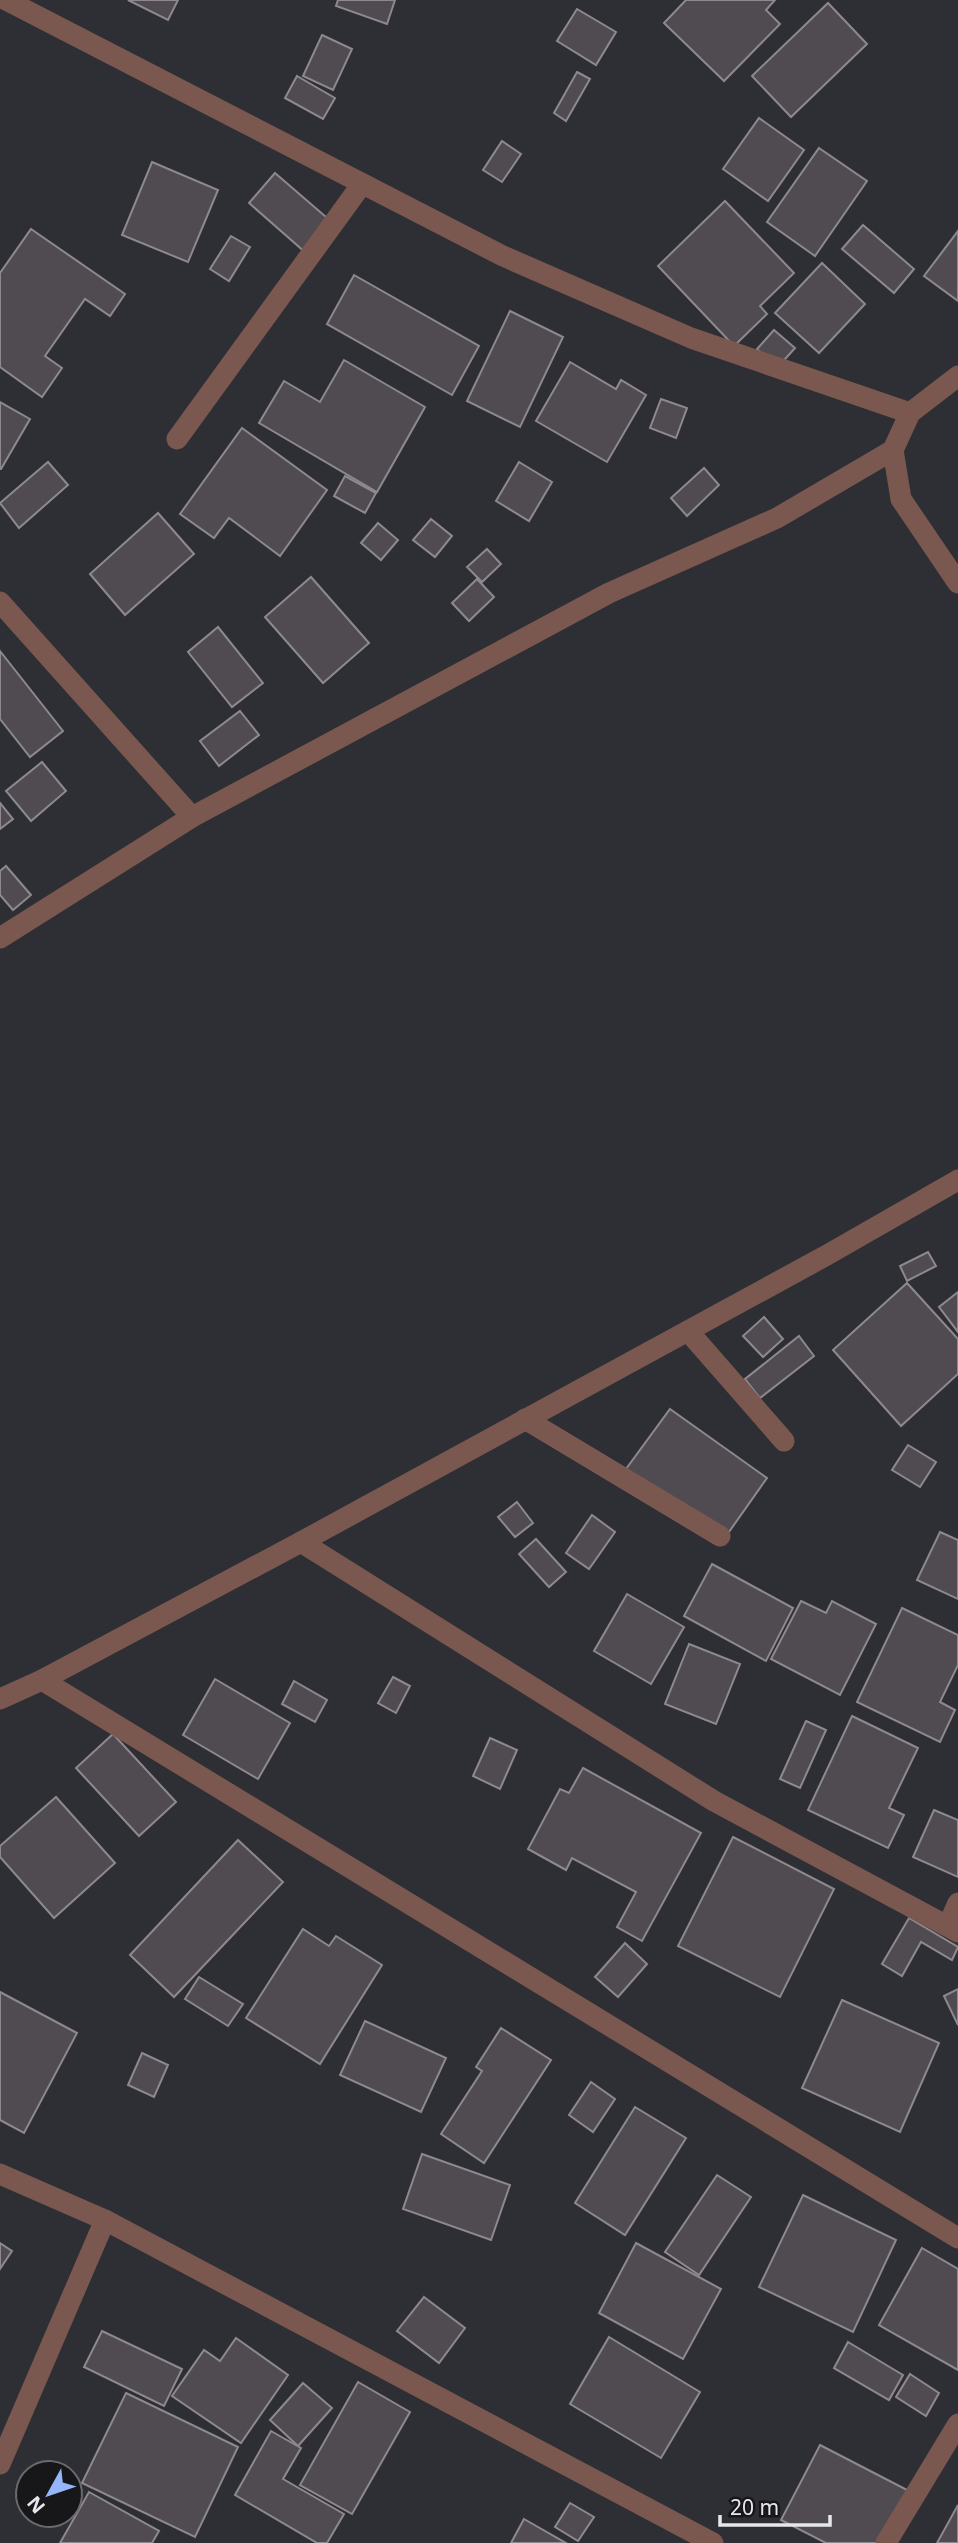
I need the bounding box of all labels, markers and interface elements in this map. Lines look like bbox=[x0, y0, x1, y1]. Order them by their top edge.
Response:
north arrow bbox=[14, 2459, 84, 2529]
scale bar bbox=[720, 2484, 830, 2528]
text: N bbox=[21, 2491, 51, 2519]
text: 20 m bbox=[730, 2493, 779, 2521]

